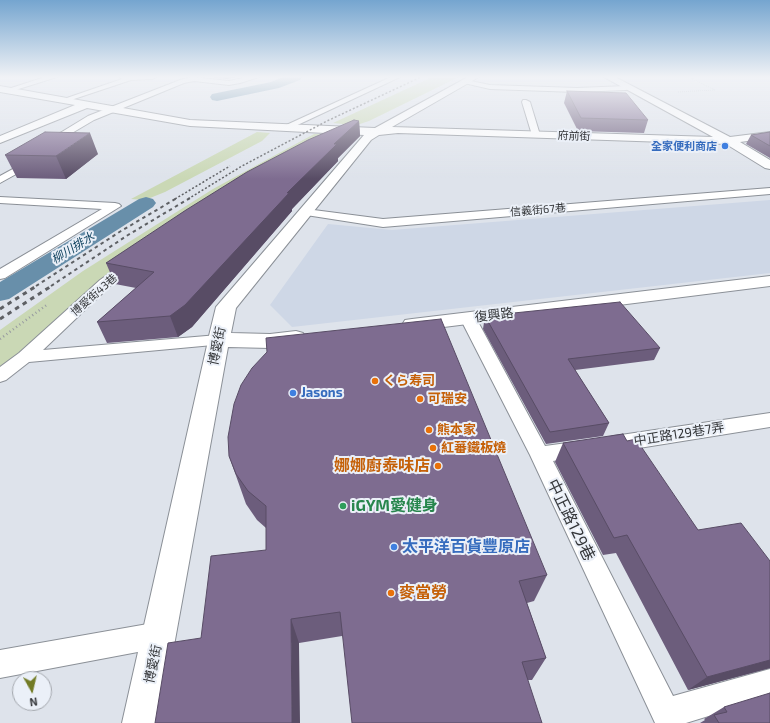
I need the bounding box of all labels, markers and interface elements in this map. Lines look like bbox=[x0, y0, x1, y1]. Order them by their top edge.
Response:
street label: 府前街 bbox=[557, 129, 591, 143]
place label: 全家便利商店 bbox=[651, 139, 717, 153]
marker: 全家便利商店 bbox=[720, 141, 730, 151]
street label: 信義街67巷 bbox=[510, 201, 566, 219]
water label: 柳川排水 bbox=[49, 229, 97, 267]
street label: 博愛街43巷 bbox=[68, 271, 120, 319]
street label: 復興路 bbox=[474, 305, 514, 325]
street label: 博愛街 bbox=[205, 325, 229, 367]
place label: くら寿司 bbox=[383, 373, 435, 389]
marker: くら寿司 bbox=[370, 376, 380, 386]
place label: Jasons bbox=[301, 385, 343, 401]
marker: Jasons bbox=[288, 388, 298, 398]
place label: 可瑞安 bbox=[428, 391, 467, 407]
marker: 可瑞安 bbox=[415, 394, 425, 404]
street label: 中正路129巷7弄 bbox=[633, 419, 725, 449]
place label: 熊本家 bbox=[437, 422, 476, 438]
marker: 熊本家 bbox=[424, 425, 434, 435]
place label: 紅蕃鐵板燒 bbox=[441, 440, 506, 456]
marker: 紅蕃鐵板燒 bbox=[428, 443, 438, 453]
place label: 娜娜廚泰味店 bbox=[334, 456, 430, 476]
marker: 娜娜廚泰味店 bbox=[433, 461, 443, 471]
street label: 中正路129巷 bbox=[543, 476, 599, 564]
place label: iGYM愛健身 bbox=[351, 496, 438, 516]
marker: iGYM愛健身 bbox=[338, 501, 348, 511]
place label: 太平洋百貨豐原店 bbox=[402, 537, 530, 557]
marker: 太平洋百貨豐原店 bbox=[389, 542, 399, 552]
place label: 麥當勞 bbox=[399, 583, 447, 603]
marker: 麥當勞 bbox=[386, 588, 396, 598]
street label: 博愛街 bbox=[141, 643, 165, 685]
north arrow bbox=[12, 671, 52, 711]
text: N bbox=[29, 695, 38, 709]

